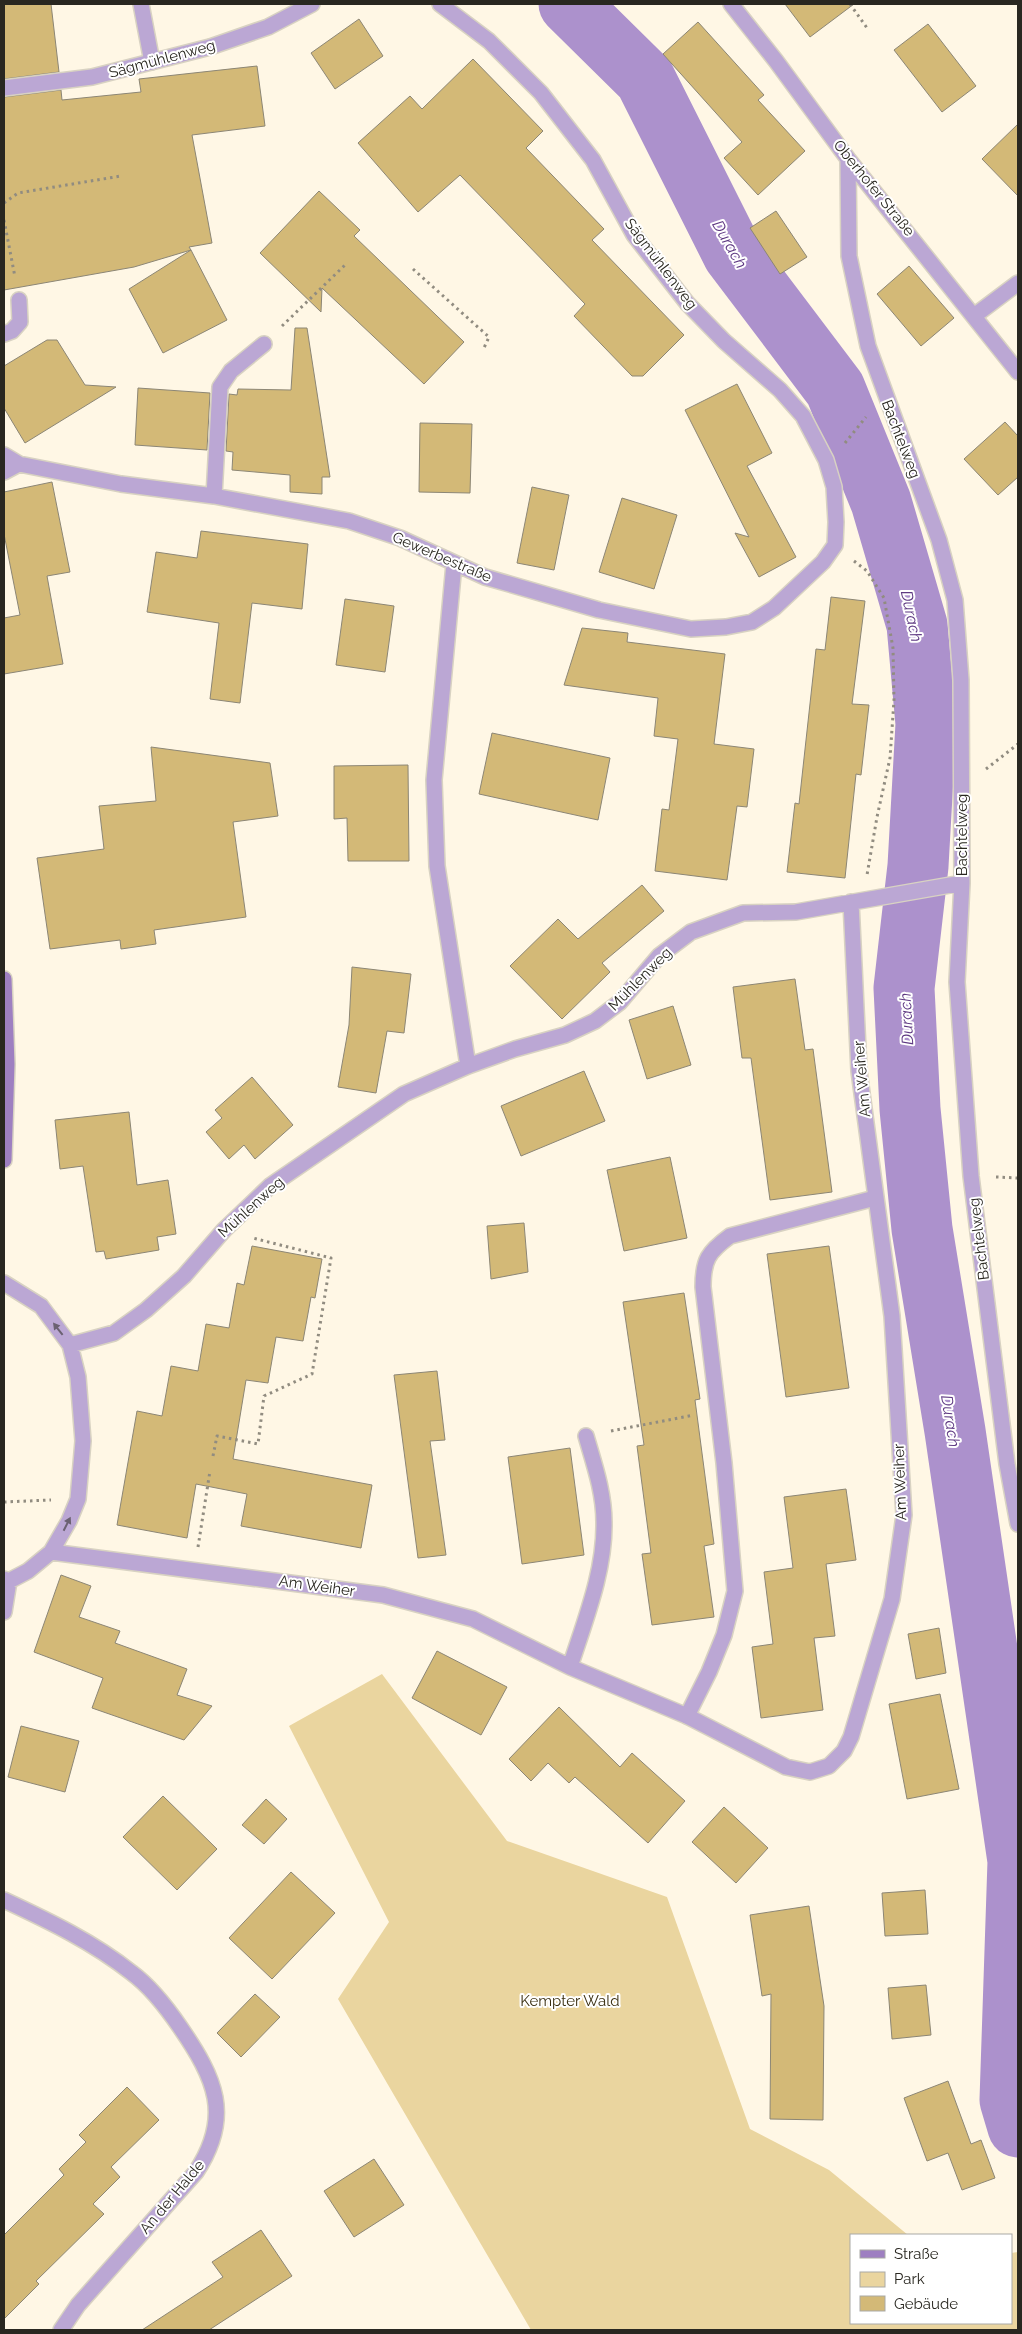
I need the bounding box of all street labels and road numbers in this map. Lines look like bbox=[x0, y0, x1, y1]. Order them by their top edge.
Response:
street label: Sägmühlenweg bbox=[107, 36, 217, 82]
street label: Oberhofer Straße bbox=[830, 136, 919, 240]
street label: Sägmühlenweg bbox=[621, 215, 701, 313]
street label: Bachtelweg bbox=[878, 397, 924, 481]
street label: Gewerbestraße bbox=[390, 528, 495, 586]
street label: Bachtelweg bbox=[953, 794, 971, 876]
street label: Mühlenweg bbox=[605, 944, 675, 1014]
street label: Am Weiher bbox=[850, 1039, 874, 1118]
street label: Mühlenweg bbox=[214, 1173, 288, 1241]
street label: Bachtelweg bbox=[965, 1197, 993, 1281]
street label: Am Weiher bbox=[890, 1443, 910, 1521]
street label: Am Weiher bbox=[278, 1572, 357, 1600]
street label: An der Halde bbox=[136, 2156, 208, 2238]

